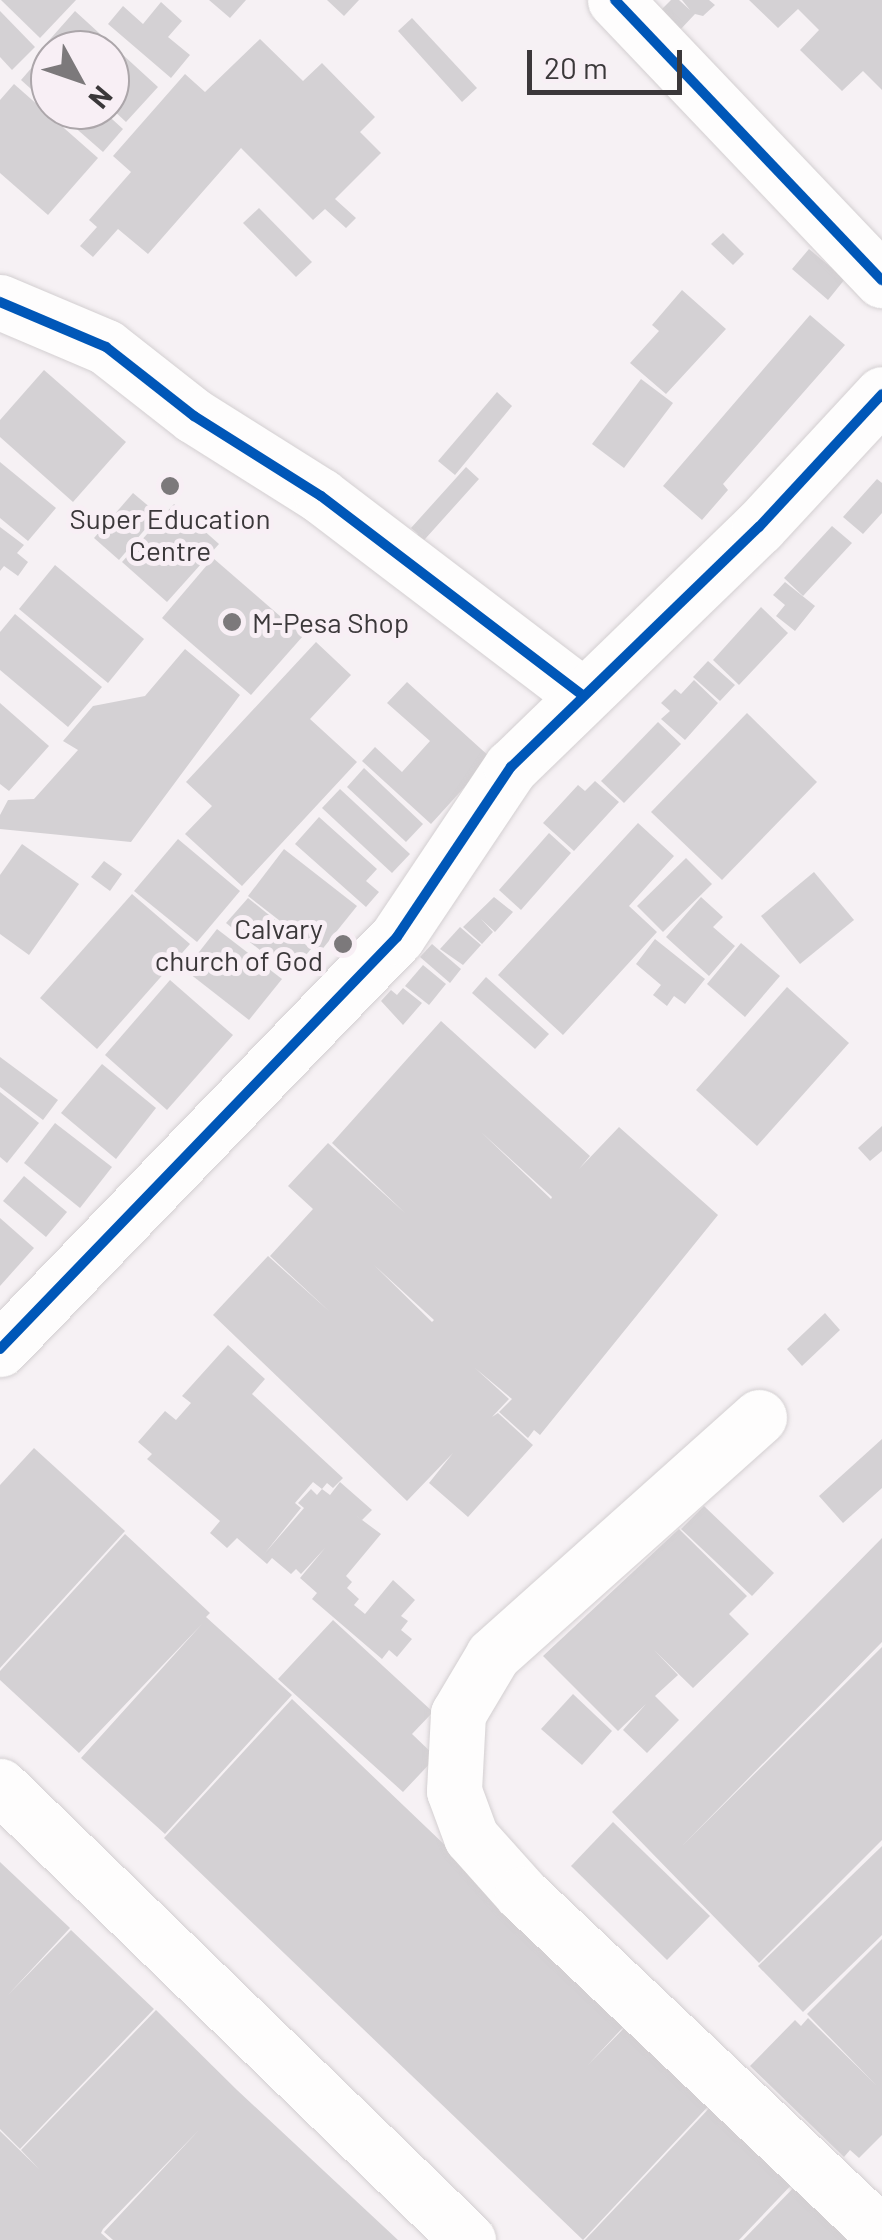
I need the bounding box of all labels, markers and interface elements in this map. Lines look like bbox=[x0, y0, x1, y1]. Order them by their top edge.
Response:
north arrow bbox=[30, 30, 130, 130]
scale bar bbox=[532, 30, 687, 92]
text: 20 m bbox=[544, 49, 608, 85]
text: N bbox=[82, 80, 120, 116]
marker: Super Education Centre bbox=[159, 475, 181, 497]
place label: Super Education Centre bbox=[69, 501, 271, 567]
place label: M-Pesa Shop bbox=[252, 605, 409, 639]
marker: M-Pesa Shop bbox=[221, 611, 243, 633]
place label: Calvary church of God bbox=[155, 911, 323, 977]
marker: Calvary church of God bbox=[332, 933, 354, 955]

